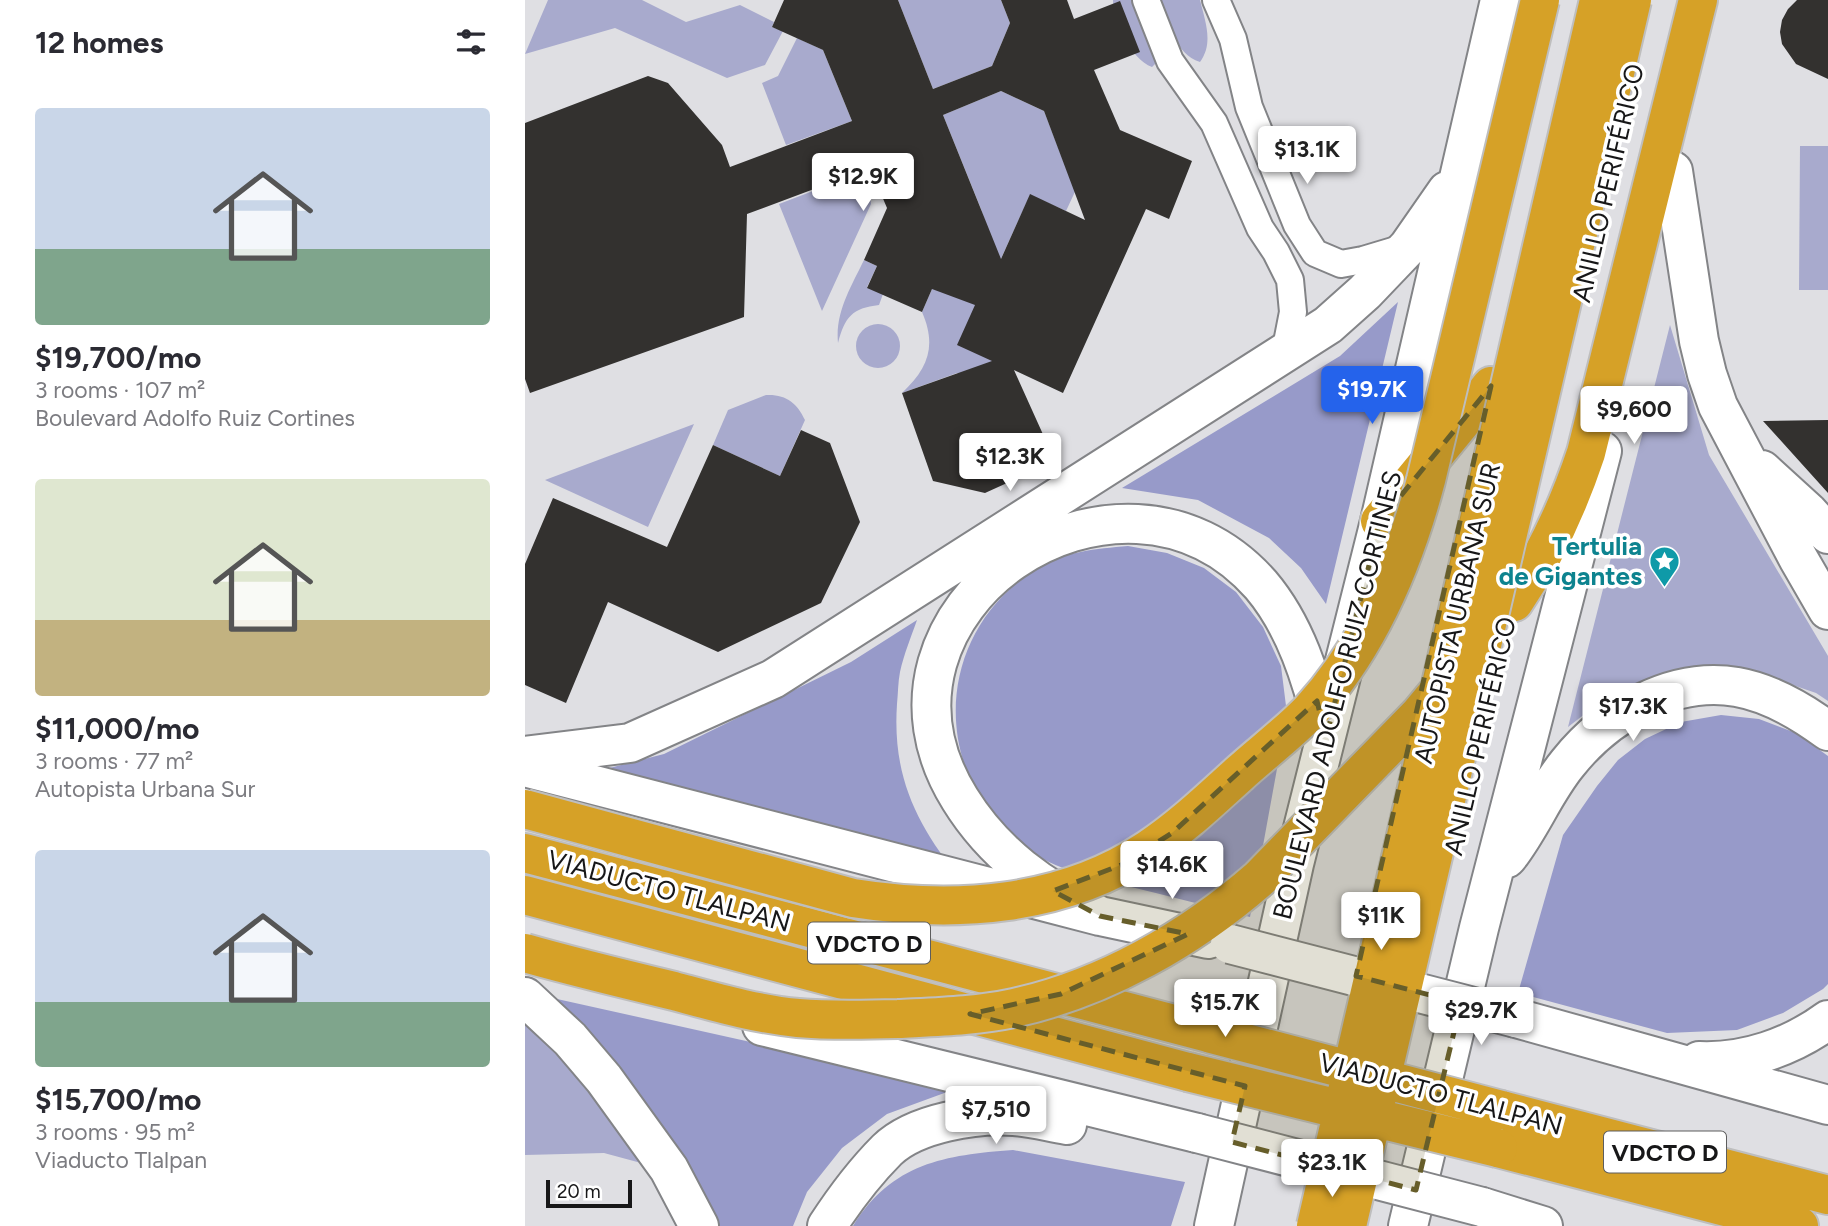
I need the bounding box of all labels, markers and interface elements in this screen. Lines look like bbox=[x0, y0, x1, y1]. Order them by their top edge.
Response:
icon: filters bbox=[452, 23, 490, 61]
text: 12 homes bbox=[35, 24, 163, 61]
street label: ANILLO PERIFÉRICO bbox=[1565, 61, 1651, 305]
pin: $13.1K bbox=[1250, 127, 1364, 186]
text: $13.1K bbox=[1274, 135, 1340, 163]
icon: home bbox=[200, 153, 326, 279]
pin: $12.9K bbox=[806, 154, 920, 213]
text: $12.9K bbox=[828, 162, 898, 190]
text: $19,700/mo bbox=[35, 339, 202, 376]
pin: $19.7K bbox=[1315, 366, 1429, 426]
text: $19.7K bbox=[1337, 375, 1407, 403]
text: 3 rooms · 107 m² bbox=[35, 376, 205, 404]
pin: $9,600 bbox=[1577, 386, 1691, 446]
text: $9,600 bbox=[1596, 395, 1672, 423]
text: Boulevard Adolfo Ruiz Cortines bbox=[35, 404, 355, 432]
pin: $12.3K bbox=[953, 434, 1067, 493]
text: $12.3K bbox=[975, 442, 1045, 470]
street label: AUTOPISTA URBANA SUR bbox=[1407, 459, 1507, 767]
street label: BOULEVARD ADOLFO RUIZ CORTINES bbox=[1266, 467, 1408, 923]
icon: home bbox=[200, 524, 326, 650]
place label: Tertulia de Gigantes bbox=[1499, 530, 1642, 592]
place icon: Tertulia de Gigantes bbox=[1648, 544, 1682, 588]
street label: ANILLO PERIFÉRICO bbox=[1437, 614, 1523, 858]
pin: $17.3K bbox=[1576, 684, 1690, 743]
text: $17.3K bbox=[1598, 692, 1668, 720]
text: $11,000/mo bbox=[35, 710, 200, 747]
text: 3 rooms · 77 m² bbox=[35, 747, 193, 775]
text: Autopista Urbana Sur bbox=[35, 775, 255, 803]
pin: $14.6K bbox=[1115, 842, 1229, 901]
street label: VIADUCTO TLALPAN bbox=[544, 843, 794, 939]
text: $14.6K bbox=[1136, 850, 1208, 878]
pin: $11K bbox=[1340, 892, 1422, 952]
icon: home bbox=[200, 895, 326, 1021]
text: $11K bbox=[1357, 901, 1405, 929]
road number: VDCTO D bbox=[808, 923, 930, 964]
pin: $15.7K bbox=[1168, 979, 1282, 1039]
text: $15.7K bbox=[1190, 988, 1260, 1016]
pin: $29.7K bbox=[1424, 988, 1538, 1047]
text: $29.7K bbox=[1444, 996, 1518, 1024]
street label: VIADUCTO TLALPAN bbox=[1316, 1046, 1566, 1142]
text: $15,700/mo bbox=[35, 1081, 202, 1118]
pin: $7,510 bbox=[939, 1086, 1053, 1146]
text: $7,510 bbox=[961, 1095, 1031, 1123]
text: 3 rooms · 95 m² bbox=[35, 1118, 195, 1146]
road number: VDCTO D bbox=[1604, 1132, 1726, 1172]
pin: $23.1K bbox=[1275, 1140, 1389, 1199]
text: Viaducto Tlalpan bbox=[35, 1146, 207, 1174]
text: $23.1K bbox=[1297, 1148, 1367, 1176]
scale bar bbox=[546, 1177, 632, 1209]
text: 20 m bbox=[557, 1180, 601, 1203]

